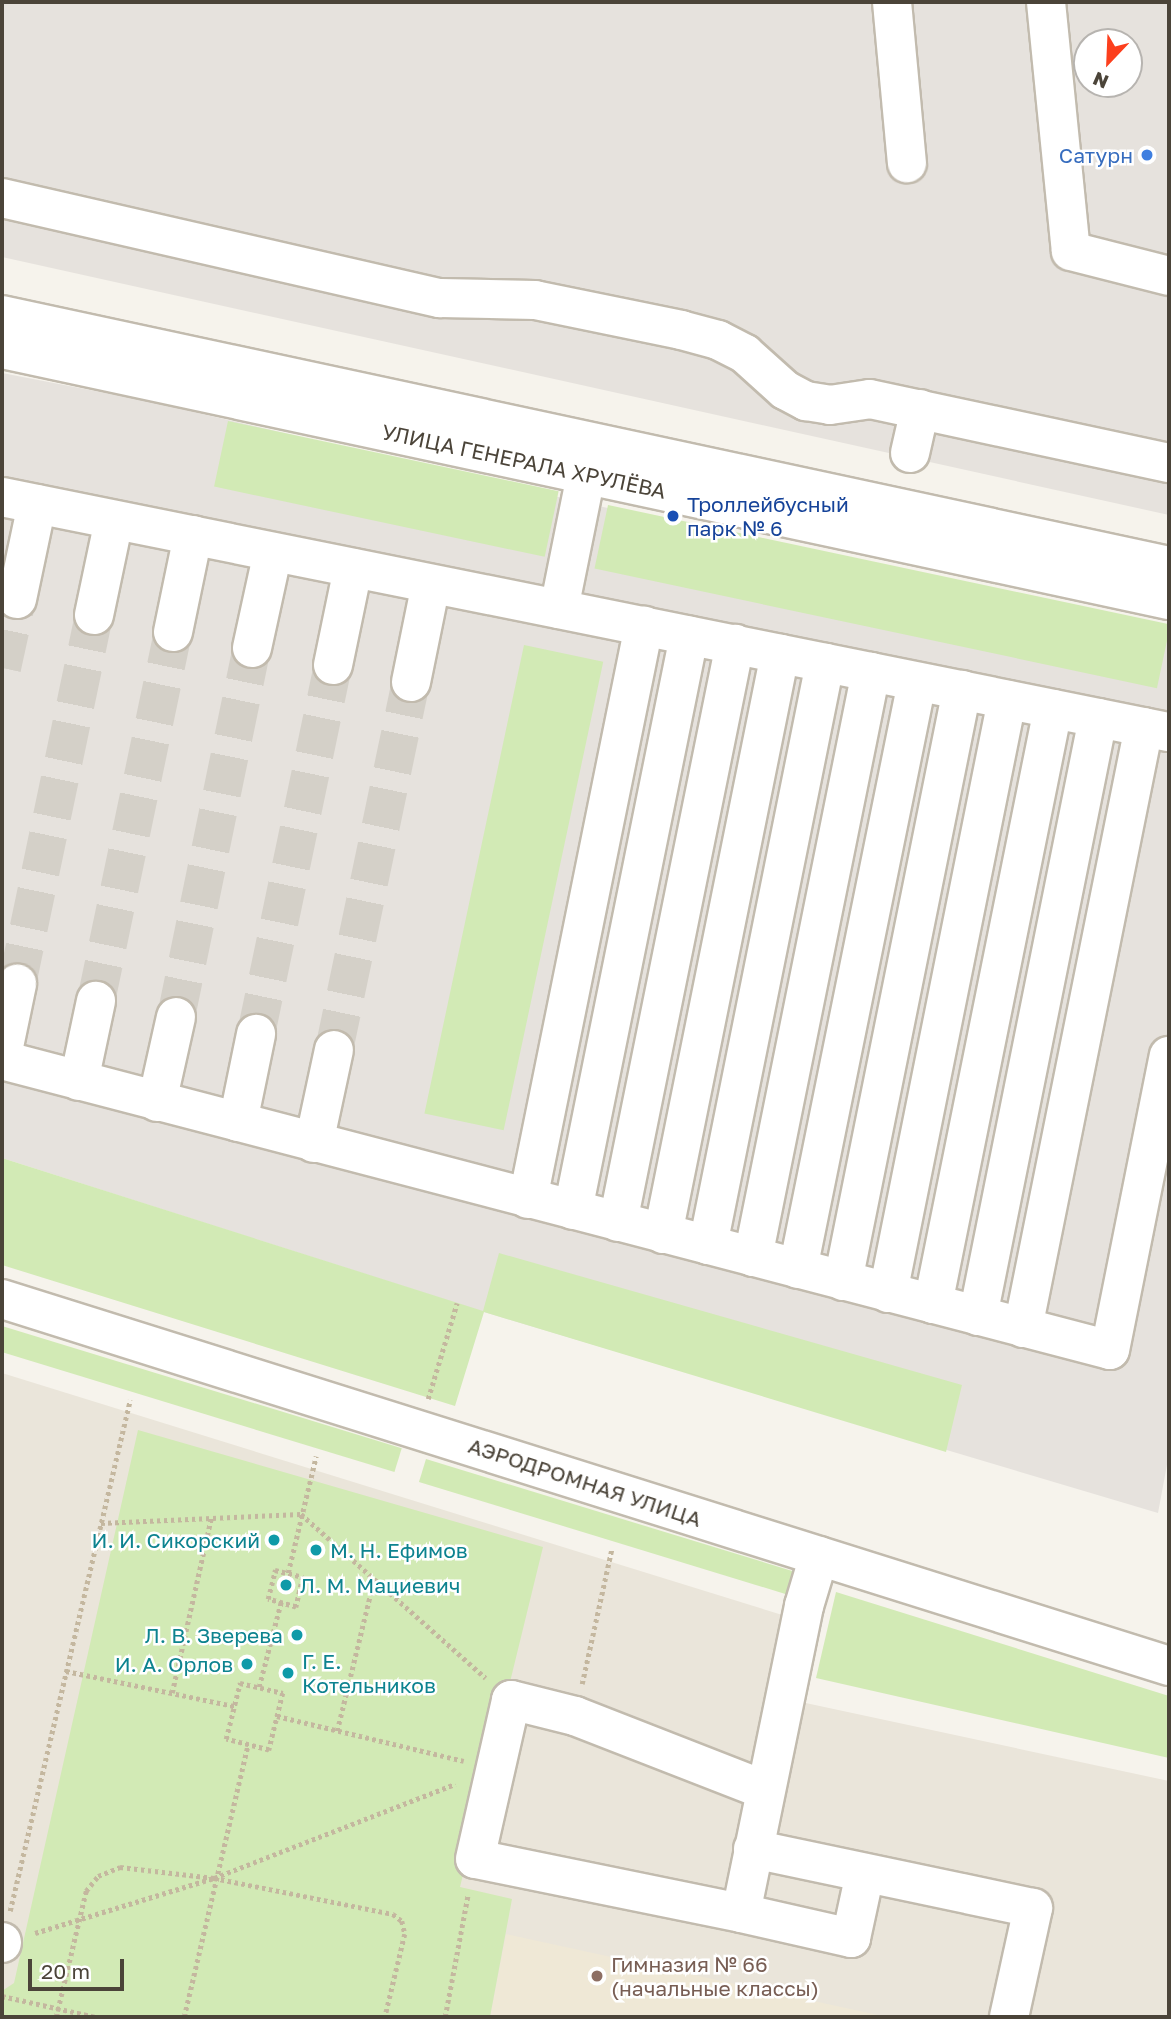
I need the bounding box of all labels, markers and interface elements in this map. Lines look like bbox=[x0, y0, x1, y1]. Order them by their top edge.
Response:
north arrow bbox=[1073, 28, 1143, 98]
text: N bbox=[1089, 68, 1112, 94]
place label: Сатурн bbox=[1059, 142, 1133, 168]
marker: Сатурн bbox=[1139, 147, 1155, 163]
street label: УЛИЦА ГЕНЕРАЛА ХРУЛЁВА bbox=[380, 419, 668, 503]
place label: Троллейбусный парк № 6 bbox=[687, 491, 849, 541]
marker: Троллейбусный парк № 6 bbox=[665, 508, 681, 524]
street label: АЭРОДРОМНАЯ УЛИЦА bbox=[465, 1432, 705, 1532]
place label: И. И. Сикорский bbox=[92, 1527, 260, 1553]
marker: И. И. Сикорский bbox=[266, 1532, 282, 1548]
place label: М. Н. Ефимов bbox=[330, 1537, 468, 1563]
marker: М. Н. Ефимов bbox=[308, 1542, 324, 1558]
place label: Л. М. Мациевич bbox=[300, 1572, 460, 1598]
marker: Л. М. Мациевич bbox=[278, 1577, 294, 1593]
place label: Л. В. Зверева bbox=[145, 1622, 283, 1648]
marker: Л. В. Зверева bbox=[289, 1627, 305, 1643]
place label: Г. Е. Котельников bbox=[302, 1648, 436, 1698]
place label: И. А. Орлов bbox=[115, 1651, 233, 1677]
marker: И. А. Орлов bbox=[239, 1656, 255, 1672]
marker: Г. Е. Котельников bbox=[280, 1665, 296, 1681]
scale bar bbox=[32, 1946, 128, 1990]
place label: Гимназия № 66 (начальные классы) bbox=[611, 1951, 819, 2001]
text: 20 m bbox=[41, 1958, 90, 1984]
marker: Гимназия № 66 (начальные классы) bbox=[589, 1968, 605, 1984]

